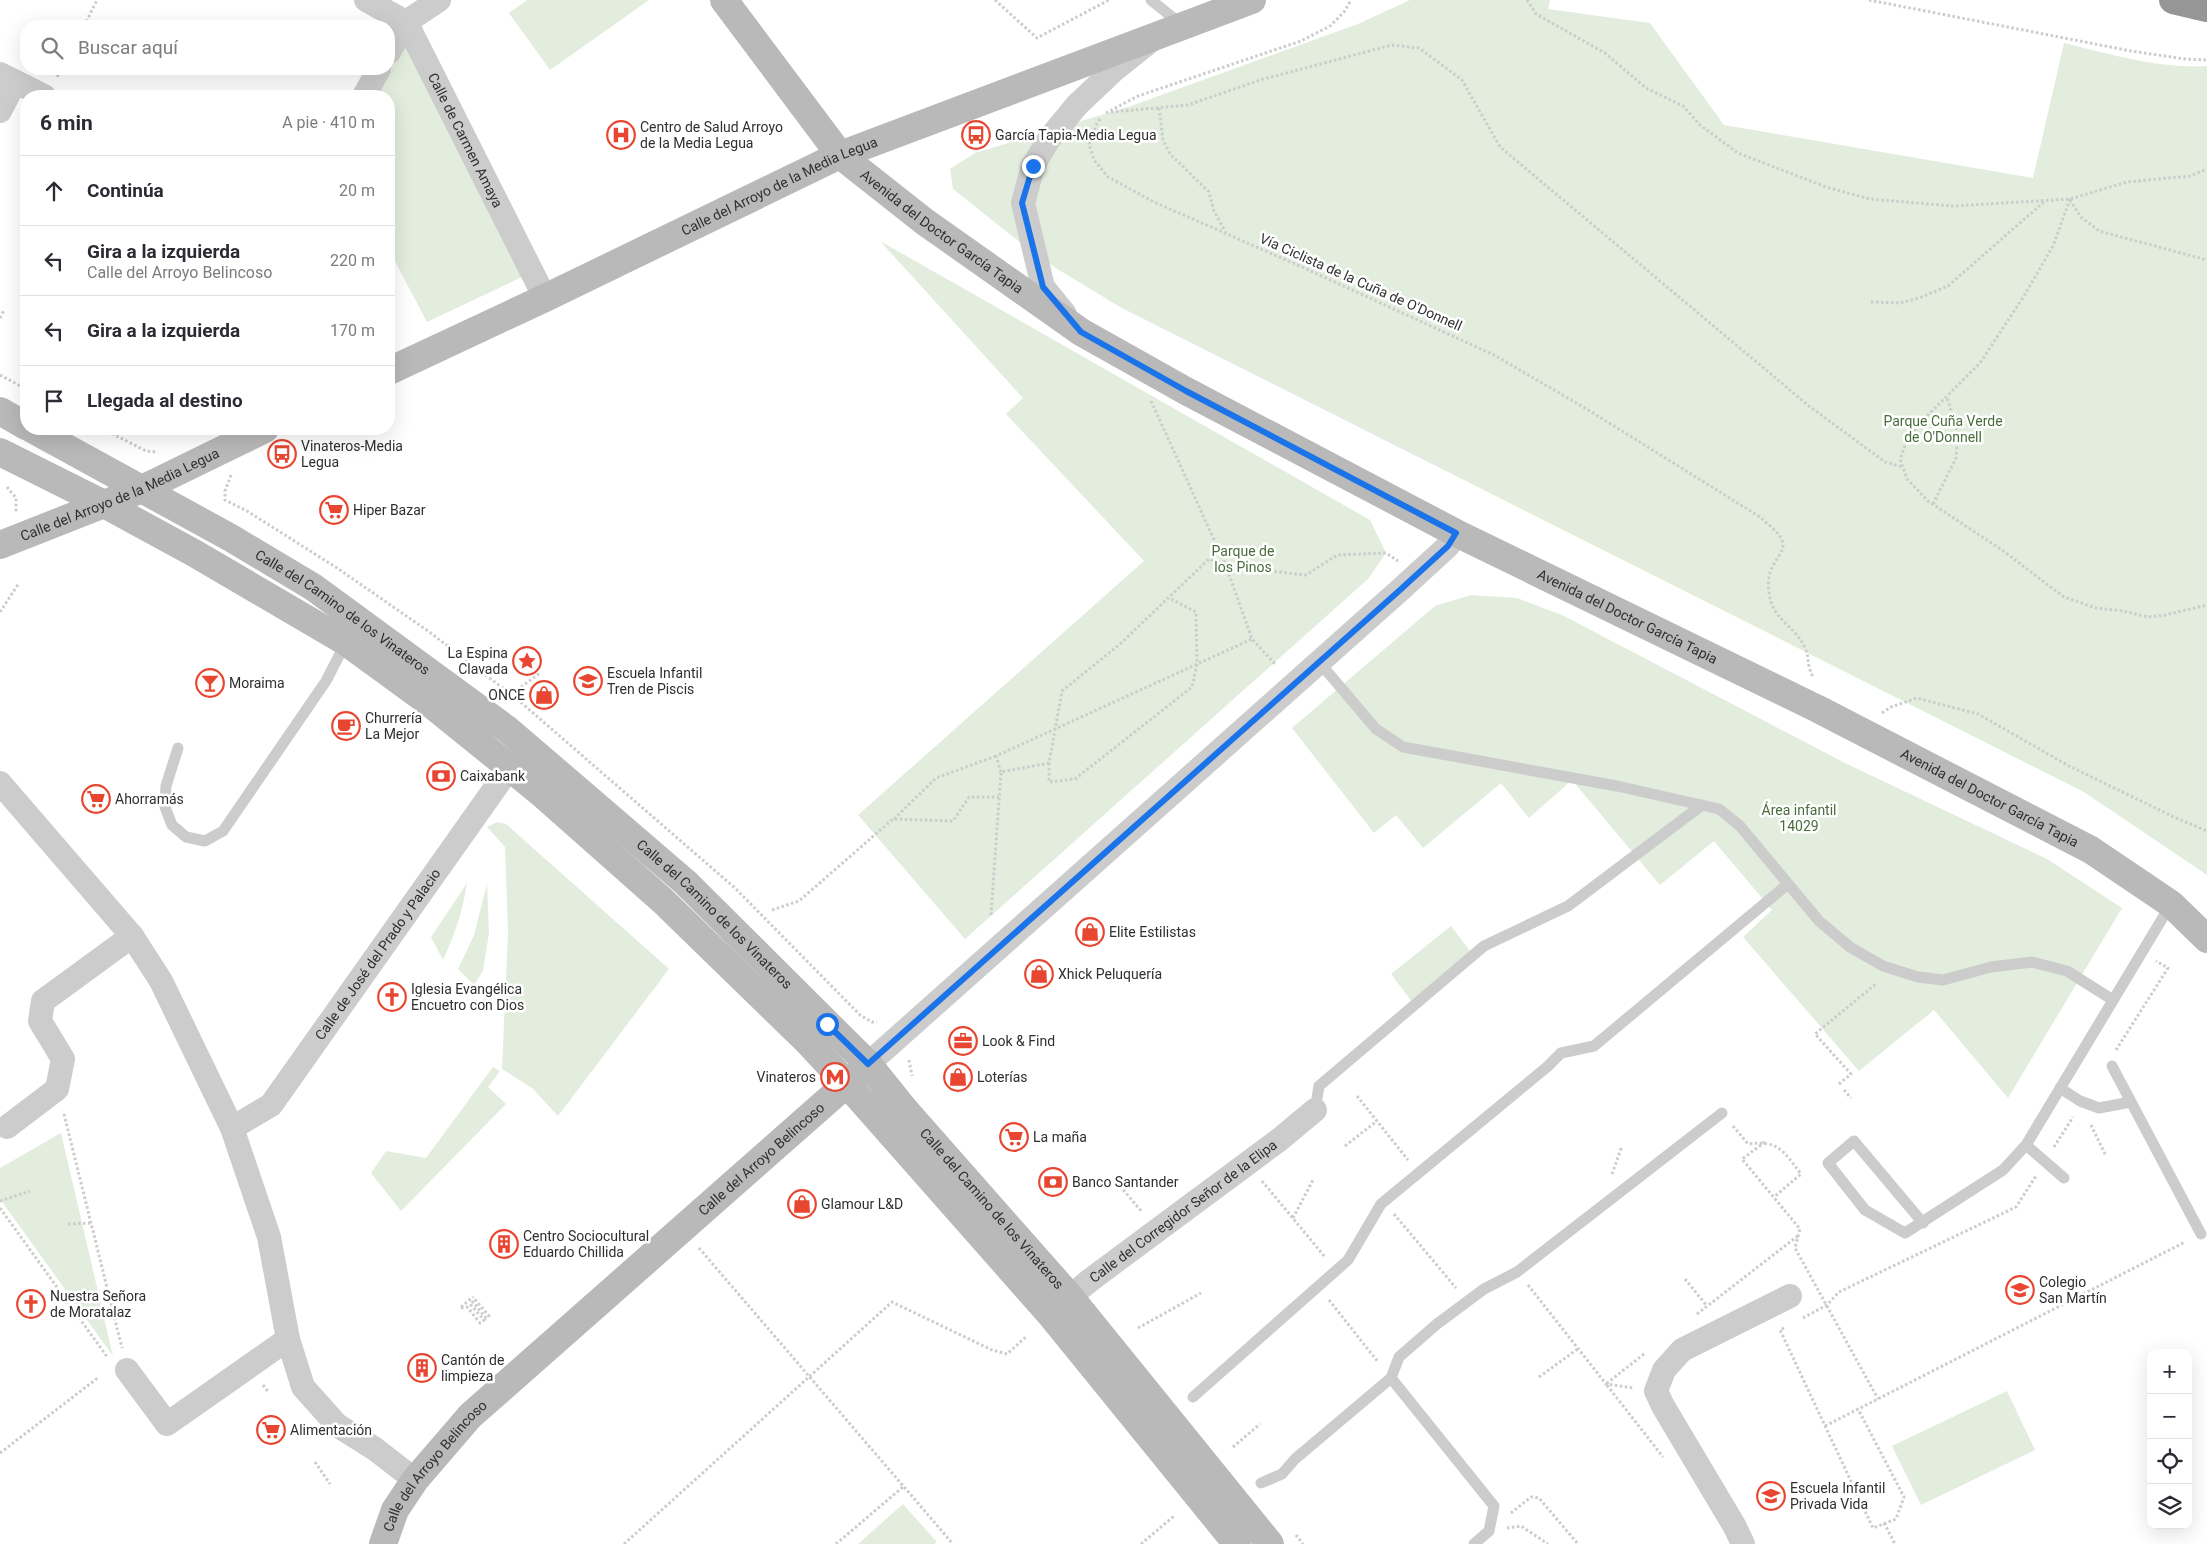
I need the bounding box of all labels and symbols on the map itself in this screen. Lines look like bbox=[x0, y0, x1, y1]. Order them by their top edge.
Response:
street label: Calle de Carmen Amaya bbox=[425, 70, 506, 210]
place label: Centro de Salud Arroyo de la Media Legua bbox=[640, 119, 783, 151]
hospital icon: Centro de Salud Arroyo de la Media Legua bbox=[606, 120, 636, 150]
bus stop icon: García Tapia-Media Legua bbox=[961, 120, 991, 150]
place label: García Tapia-Media Legua bbox=[995, 127, 1157, 143]
street label: Calle del Arroyo de la Media Legua bbox=[679, 134, 880, 239]
route end bbox=[1022, 155, 1045, 178]
street label: Avenida del Doctor García Tapia bbox=[857, 166, 1026, 297]
street label: Vía Ciclista de la Cuña de O'Donnell bbox=[1257, 230, 1465, 334]
park label: Parque Cuña Verde de O'Donnell bbox=[1883, 413, 2003, 445]
place label: Vinateros-Media Legua bbox=[301, 438, 403, 470]
bus stop icon: Vinateros-Media Legua bbox=[267, 439, 297, 469]
street label: Calle del Arroyo de la Media Legua bbox=[18, 445, 222, 544]
supermarket icon: Hiper Bazar bbox=[319, 495, 349, 525]
place label: Hiper Bazar bbox=[353, 502, 426, 518]
park label: Parque de los Pinos bbox=[1212, 543, 1274, 575]
street label: Calle del Camino de los Vinateros bbox=[252, 546, 433, 678]
street label: Avenida del Doctor García Tapia bbox=[1535, 566, 1720, 667]
place label: La Espina Clavada bbox=[448, 645, 508, 677]
place icon: La Espina Clavada bbox=[512, 646, 542, 676]
place label: Escuela Infantil Tren de Piscis bbox=[607, 665, 702, 697]
school or university icon: Escuela Infantil Tren de Piscis bbox=[573, 666, 603, 696]
bar icon: Moraima bbox=[195, 668, 225, 698]
place label: Moraima bbox=[229, 675, 285, 691]
shop icon: ONCE bbox=[529, 680, 559, 710]
place label: ONCE bbox=[488, 687, 525, 703]
place label: Churrería La Mejor bbox=[365, 710, 422, 742]
cafe icon: Churrería La Mejor bbox=[331, 711, 361, 741]
street label: Avenida del Doctor García Tapia bbox=[1898, 745, 2081, 850]
bank icon: Caixabank bbox=[426, 761, 456, 791]
place label: Caixabank bbox=[460, 768, 526, 784]
supermarket icon: Ahorramás bbox=[81, 784, 111, 814]
place label: Ahorramás bbox=[115, 791, 184, 807]
park label: Área infantil 14029 bbox=[1762, 801, 1837, 834]
street label: Calle del Camino de los Vinateros bbox=[634, 836, 795, 992]
street label: Calle de José del Prado y Palacio bbox=[312, 865, 444, 1043]
shop icon: Elite Estilistas bbox=[1075, 917, 1105, 947]
place label: Elite Estilistas bbox=[1109, 924, 1196, 940]
shop icon: Xhick Peluquería bbox=[1024, 959, 1054, 989]
place label: Xhick Peluquería bbox=[1058, 966, 1162, 982]
place label: Iglesia Evangélica Encuetro con Dios bbox=[411, 981, 524, 1013]
church icon: Iglesia Evangélica Encuetro con Dios bbox=[377, 982, 407, 1012]
route start bbox=[816, 1013, 839, 1036]
office icon: Look & Find bbox=[948, 1026, 978, 1056]
place label: Look & Find bbox=[982, 1033, 1055, 1049]
metro station icon: Vinateros bbox=[820, 1062, 850, 1092]
shop icon: Loterías bbox=[943, 1062, 973, 1092]
place label: Vinateros bbox=[757, 1069, 816, 1085]
place label: Loterías bbox=[977, 1069, 1028, 1085]
street label: Calle del Arroyo Belincoso bbox=[695, 1099, 828, 1219]
supermarket icon: La maña bbox=[999, 1122, 1029, 1152]
street label: Calle del Camino de los Vinateros bbox=[917, 1125, 1067, 1292]
place label: La maña bbox=[1033, 1129, 1087, 1145]
street label: Calle del Corregidor Señor de la Elipa bbox=[1086, 1136, 1280, 1286]
bank icon: Banco Santander bbox=[1038, 1167, 1068, 1197]
place label: Banco Santander bbox=[1072, 1174, 1179, 1190]
shop icon: Glamour L&D bbox=[787, 1189, 817, 1219]
place label: Glamour L&D bbox=[821, 1196, 903, 1212]
place label: Centro Sociocultural Eduardo Chillida bbox=[523, 1228, 649, 1260]
building icon: Centro Sociocultural Eduardo Chillida bbox=[489, 1229, 519, 1259]
place label: Colegio San Martín bbox=[2039, 1274, 2107, 1306]
school or university icon: Colegio San Martín bbox=[2005, 1275, 2035, 1305]
place label: Nuestra Señora de Moratalaz bbox=[50, 1288, 146, 1320]
church icon: Nuestra Señora de Moratalaz bbox=[16, 1289, 46, 1319]
place label: Cantón de limpieza bbox=[441, 1352, 504, 1384]
building icon: Cantón de limpieza bbox=[407, 1353, 437, 1383]
street label: Calle del Arroyo Belincoso bbox=[380, 1397, 490, 1534]
supermarket icon: Alimentación bbox=[256, 1415, 286, 1445]
place label: Alimentación bbox=[290, 1422, 372, 1438]
place label: Escuela Infantil Privada Vida bbox=[1790, 1480, 1885, 1512]
school or university icon: Escuela Infantil Privada Vida bbox=[1756, 1481, 1786, 1511]

